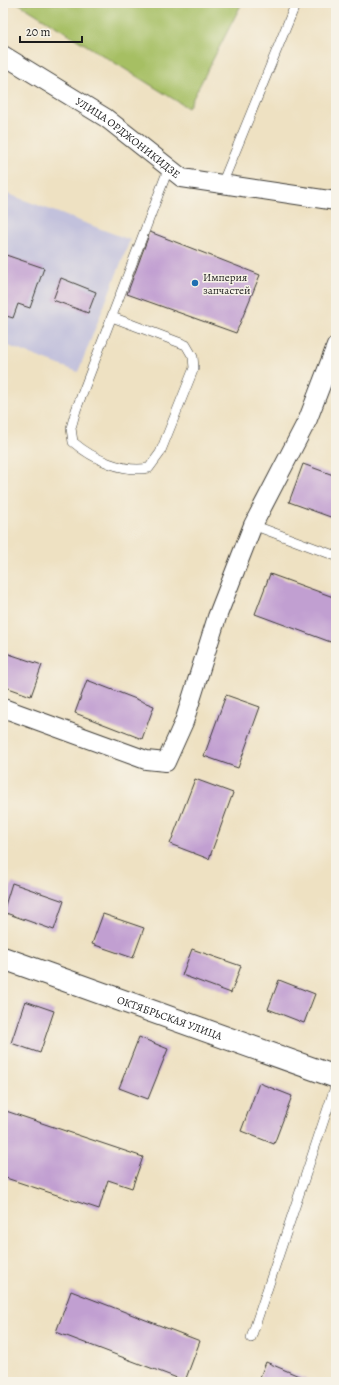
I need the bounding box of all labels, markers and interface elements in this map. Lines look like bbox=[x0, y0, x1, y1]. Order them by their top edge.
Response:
scale bar bbox=[20, 18, 82, 44]
text: 20 m bbox=[26, 24, 50, 40]
street label: УЛИЦА ОРДЖОНИКИДЗЕ bbox=[73, 94, 184, 181]
place label: Империя запчастей bbox=[203, 270, 251, 298]
marker: Империя запчастей bbox=[190, 278, 200, 288]
street label: ОКТЯБРЬСКАЯ УЛИЦА bbox=[115, 992, 225, 1043]

